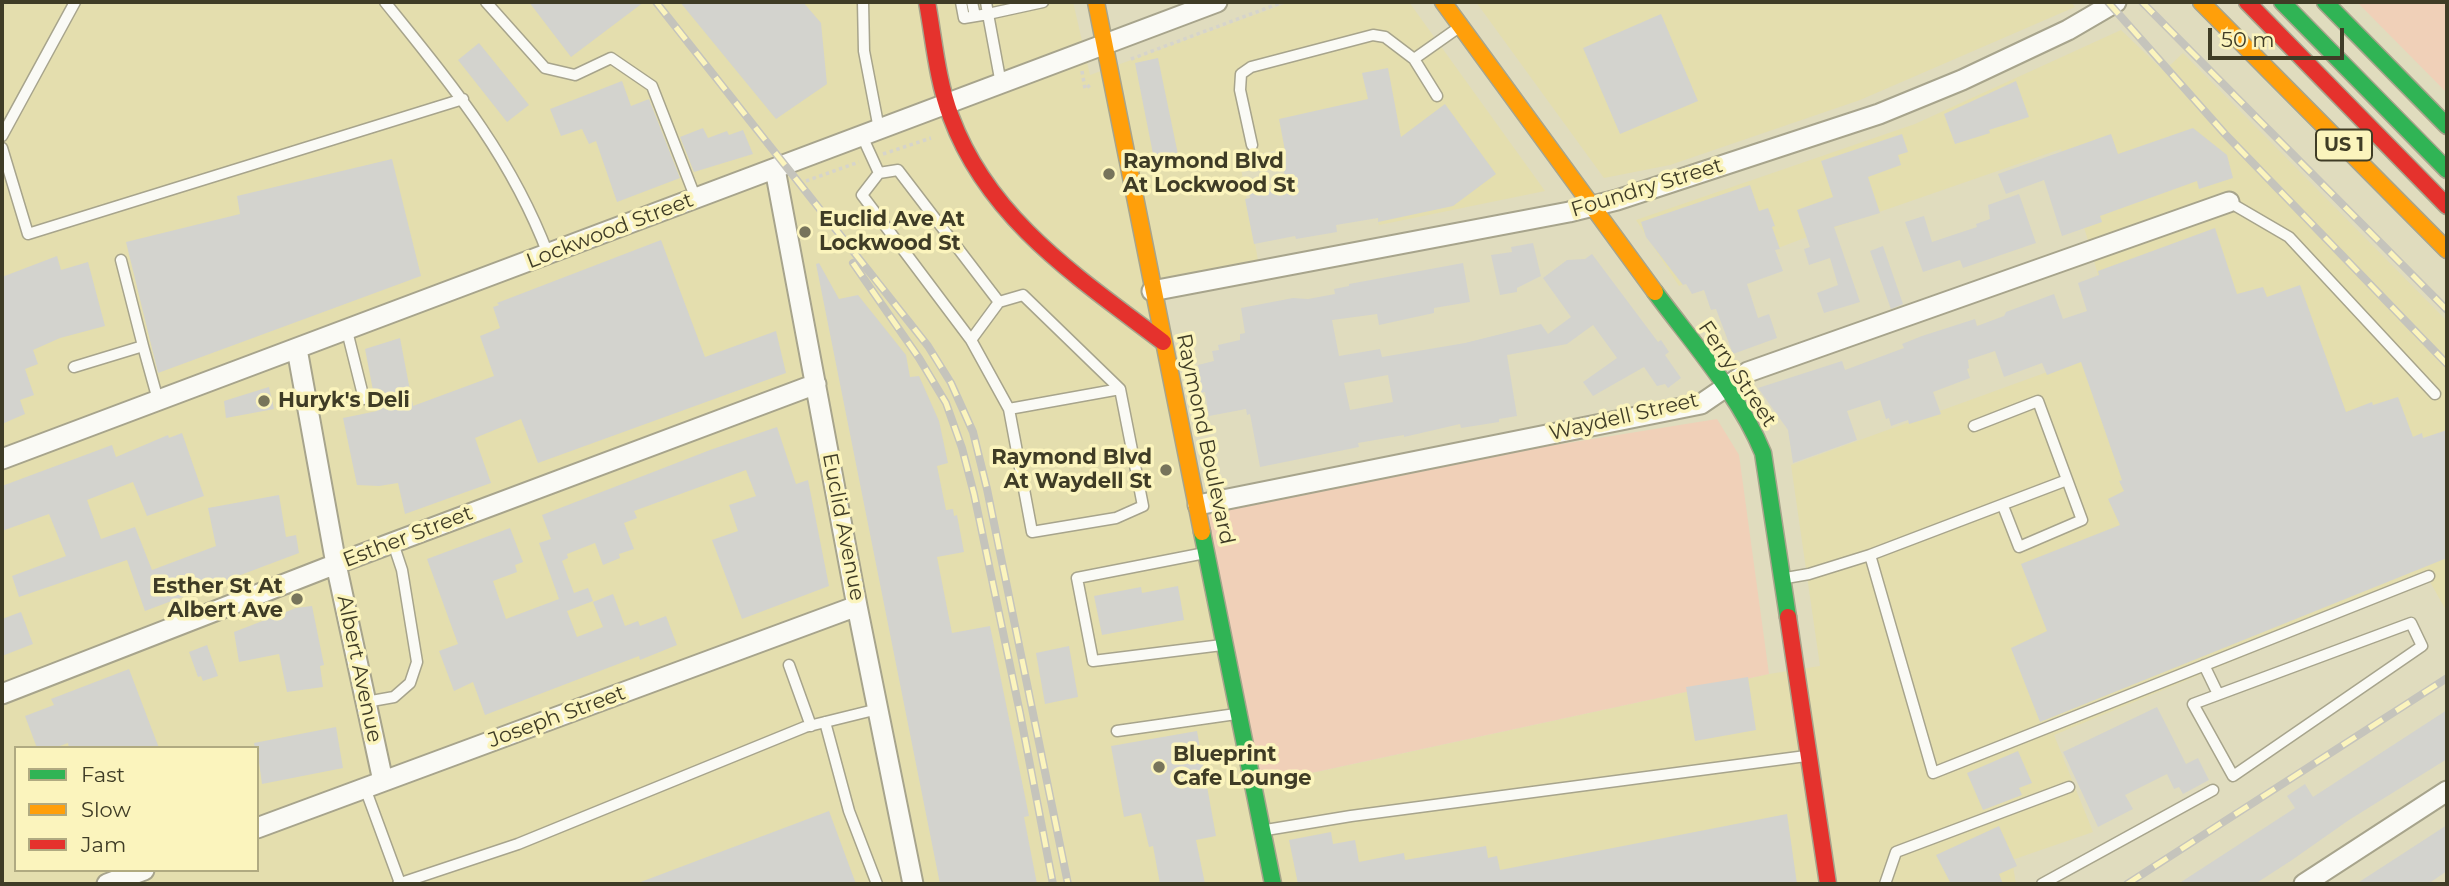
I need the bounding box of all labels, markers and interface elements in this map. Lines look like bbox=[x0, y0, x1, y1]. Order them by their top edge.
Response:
scale bar bbox=[2211, 14, 2348, 58]
text: 50 m bbox=[2221, 27, 2275, 52]
road number: US 1 bbox=[2316, 130, 2372, 160]
place label: Raymond Blvd At Lockwood St bbox=[1123, 149, 1296, 199]
street label: Foundry Street bbox=[1568, 153, 1726, 223]
marker: Raymond Blvd At Lockwood St bbox=[1101, 166, 1117, 182]
street label: Lockwood Street bbox=[523, 188, 697, 274]
place label: Euclid Ave At Lockwood St bbox=[819, 207, 965, 257]
marker: Euclid Ave At Lockwood St bbox=[797, 224, 813, 240]
street label: Ferry Street bbox=[1692, 316, 1782, 432]
street label: Raymond Boulevard bbox=[1170, 331, 1240, 547]
place label: Huryk's Deli bbox=[278, 388, 410, 414]
street label: Waydell Street bbox=[1547, 388, 1701, 446]
marker: Huryk's Deli bbox=[256, 393, 272, 409]
place label: Raymond Blvd At Waydell St bbox=[991, 445, 1152, 495]
street label: Euclid Avenue bbox=[816, 451, 870, 603]
marker: Raymond Blvd At Waydell St bbox=[1158, 462, 1174, 478]
street label: Esther Street bbox=[340, 501, 476, 573]
place label: Esther St At Albert Ave bbox=[152, 574, 283, 624]
marker: Esther St At Albert Ave bbox=[289, 591, 305, 607]
street label: Albert Avenue bbox=[331, 593, 387, 745]
street label: Joseph Street bbox=[485, 681, 629, 753]
place label: Blueprint Cafe Lounge bbox=[1173, 742, 1312, 792]
legend bbox=[14, 746, 259, 872]
marker: Blueprint Cafe Lounge bbox=[1151, 759, 1167, 775]
text: Fast bbox=[81, 762, 125, 787]
text: Slow bbox=[81, 797, 131, 822]
text: Jam bbox=[81, 832, 126, 857]

